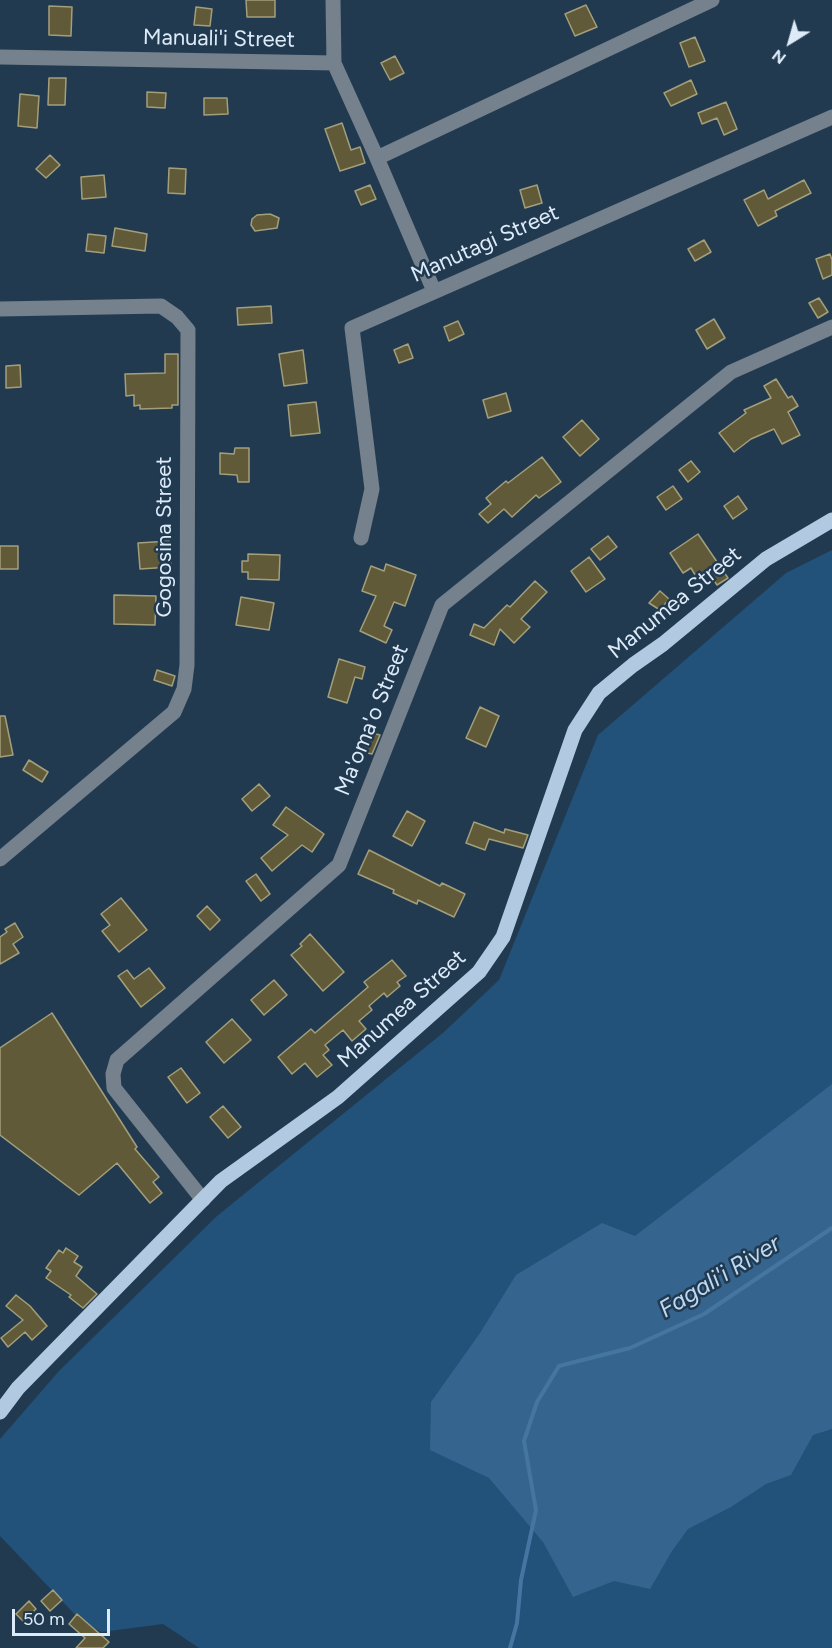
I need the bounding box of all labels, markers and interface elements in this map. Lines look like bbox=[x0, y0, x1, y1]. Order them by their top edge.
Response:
north arrow bbox=[760, 12, 820, 72]
street label: Manuali'i Street bbox=[143, 24, 295, 54]
text: N bbox=[768, 45, 790, 68]
street label: Manutagi Street bbox=[407, 200, 563, 288]
street label: Gogosina Street bbox=[152, 456, 178, 618]
street label: Manumea Street bbox=[603, 541, 747, 665]
street label: Ma'oma'o Street bbox=[330, 640, 414, 800]
street label: Manumea Street bbox=[332, 945, 472, 1073]
water label: Fagali'i River bbox=[654, 1230, 786, 1324]
scale bar bbox=[15, 1597, 112, 1635]
text: 50 m bbox=[23, 1608, 65, 1630]

